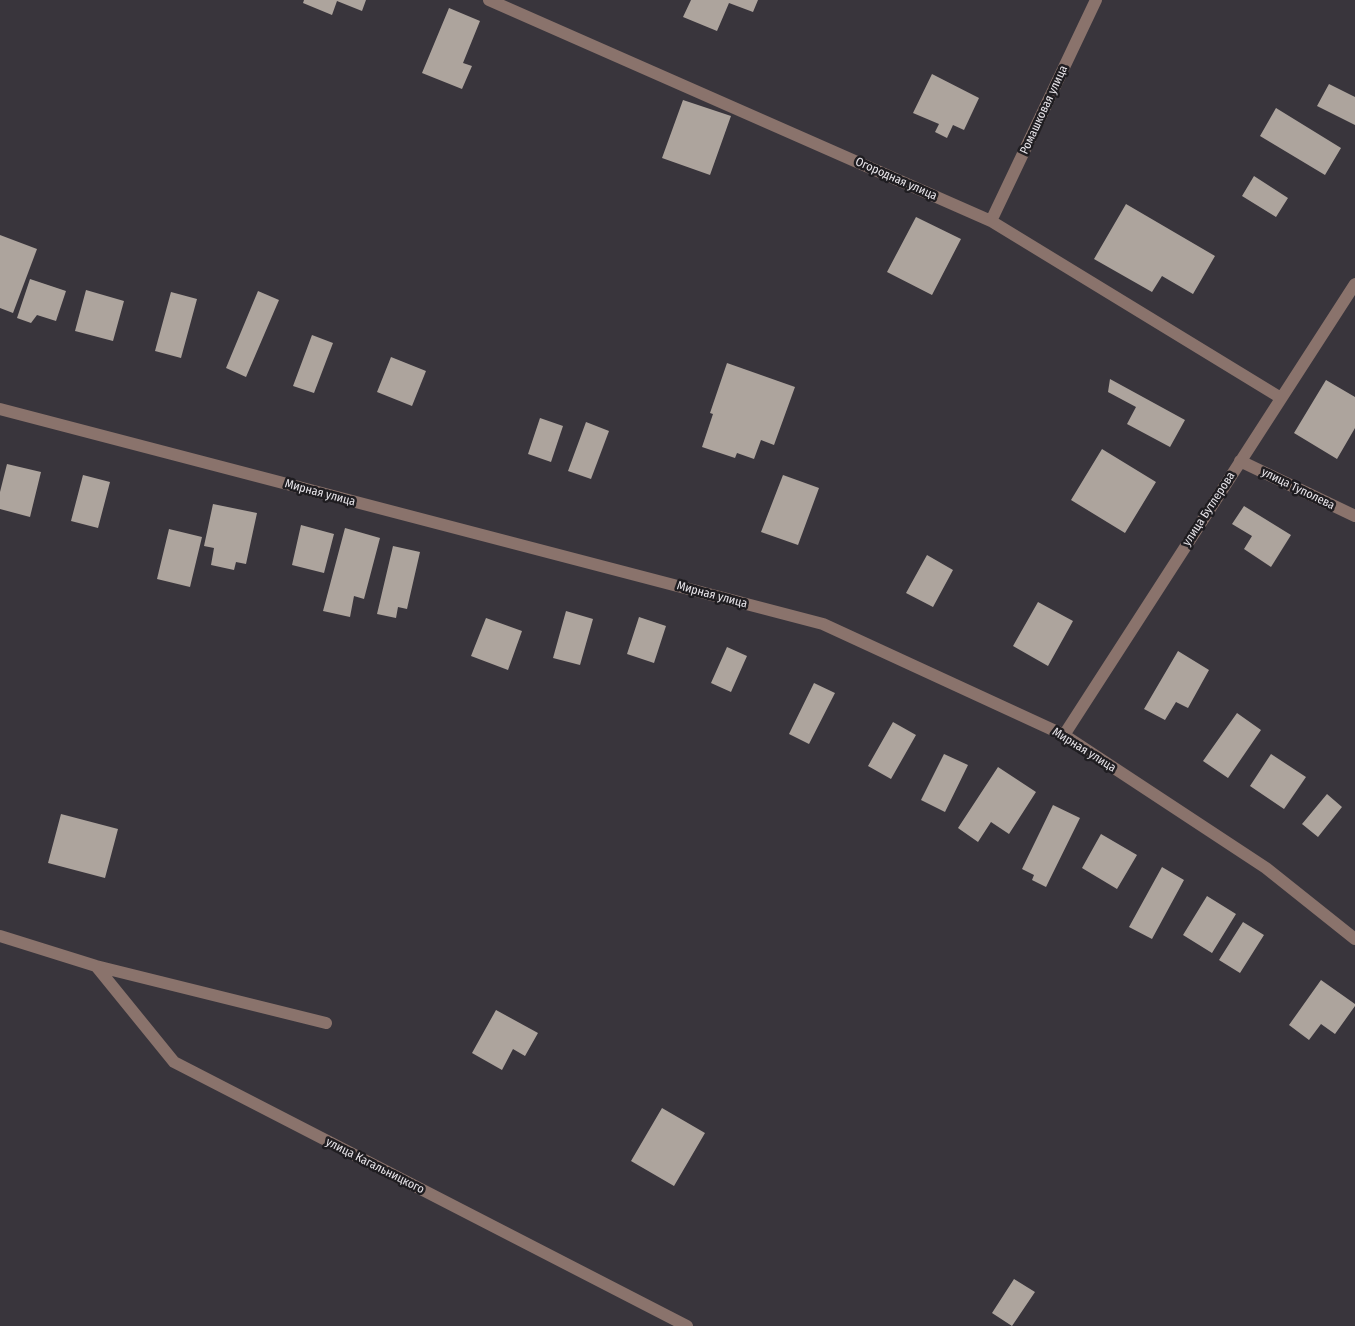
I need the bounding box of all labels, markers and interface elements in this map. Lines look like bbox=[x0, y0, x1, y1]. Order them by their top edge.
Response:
street label: Ромашковая улица bbox=[1017, 63, 1071, 157]
street label: Огородная улица bbox=[853, 155, 939, 203]
street label: улица Туполева bbox=[1259, 465, 1337, 513]
street label: улица Бутлерова bbox=[1180, 469, 1238, 549]
street label: Мирная улица bbox=[283, 477, 357, 509]
street label: Мирная улица bbox=[675, 579, 749, 611]
street label: Мирная улица bbox=[1049, 725, 1119, 775]
street label: улица Кагальницкого bbox=[323, 1135, 427, 1197]

